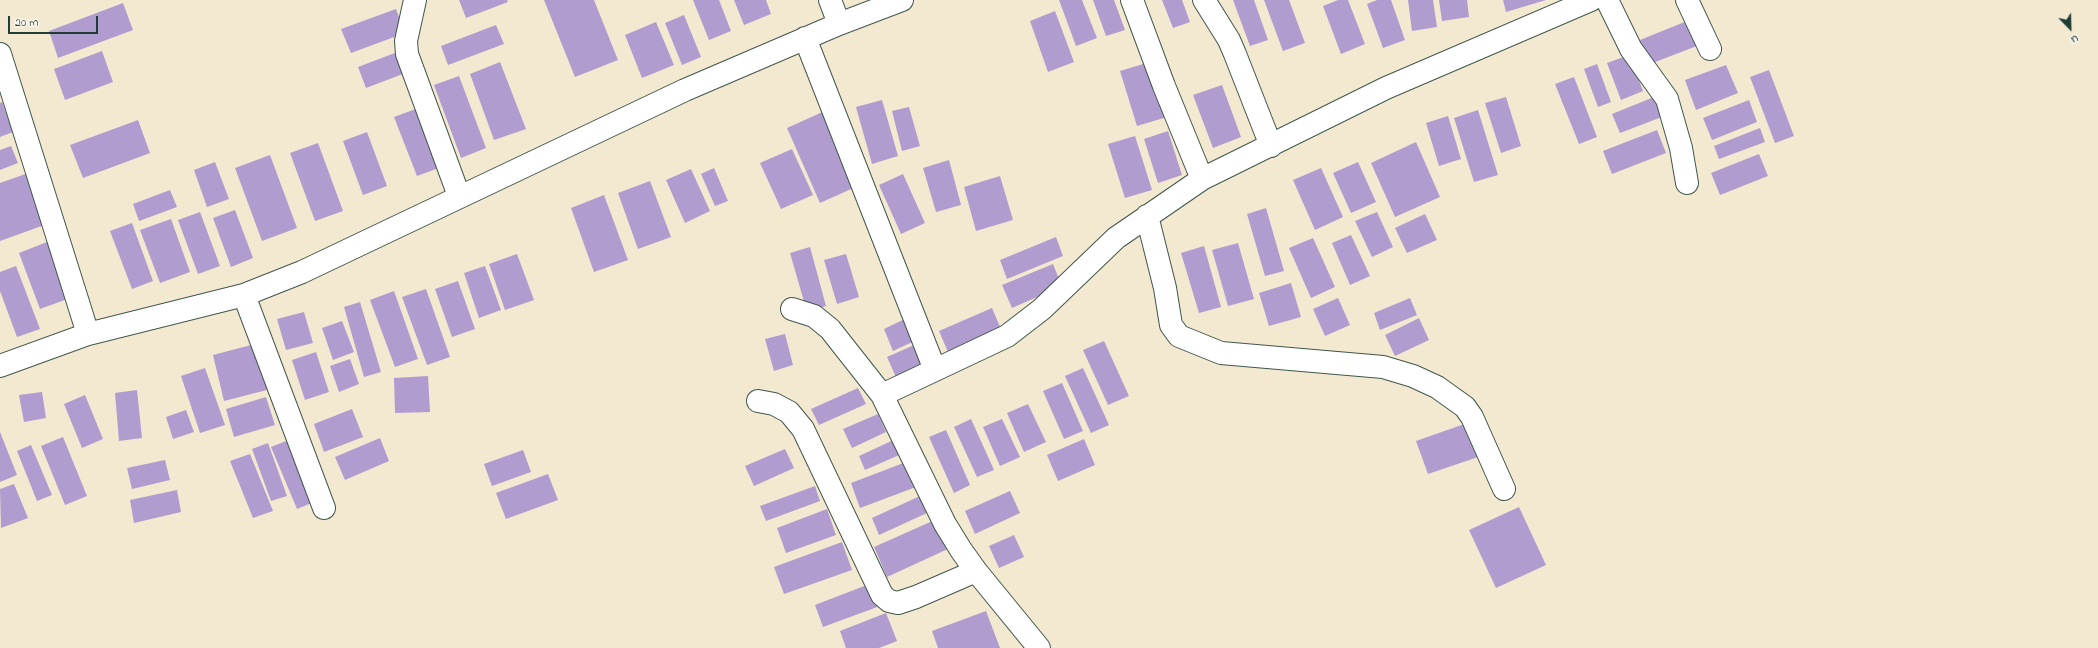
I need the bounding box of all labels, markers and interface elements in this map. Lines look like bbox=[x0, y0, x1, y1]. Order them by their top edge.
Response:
scale bar bbox=[10, 8, 100, 34]
north arrow bbox=[2050, 8, 2090, 48]
text: 20 m bbox=[15, 14, 38, 32]
text: U bbox=[2068, 30, 2081, 48]

